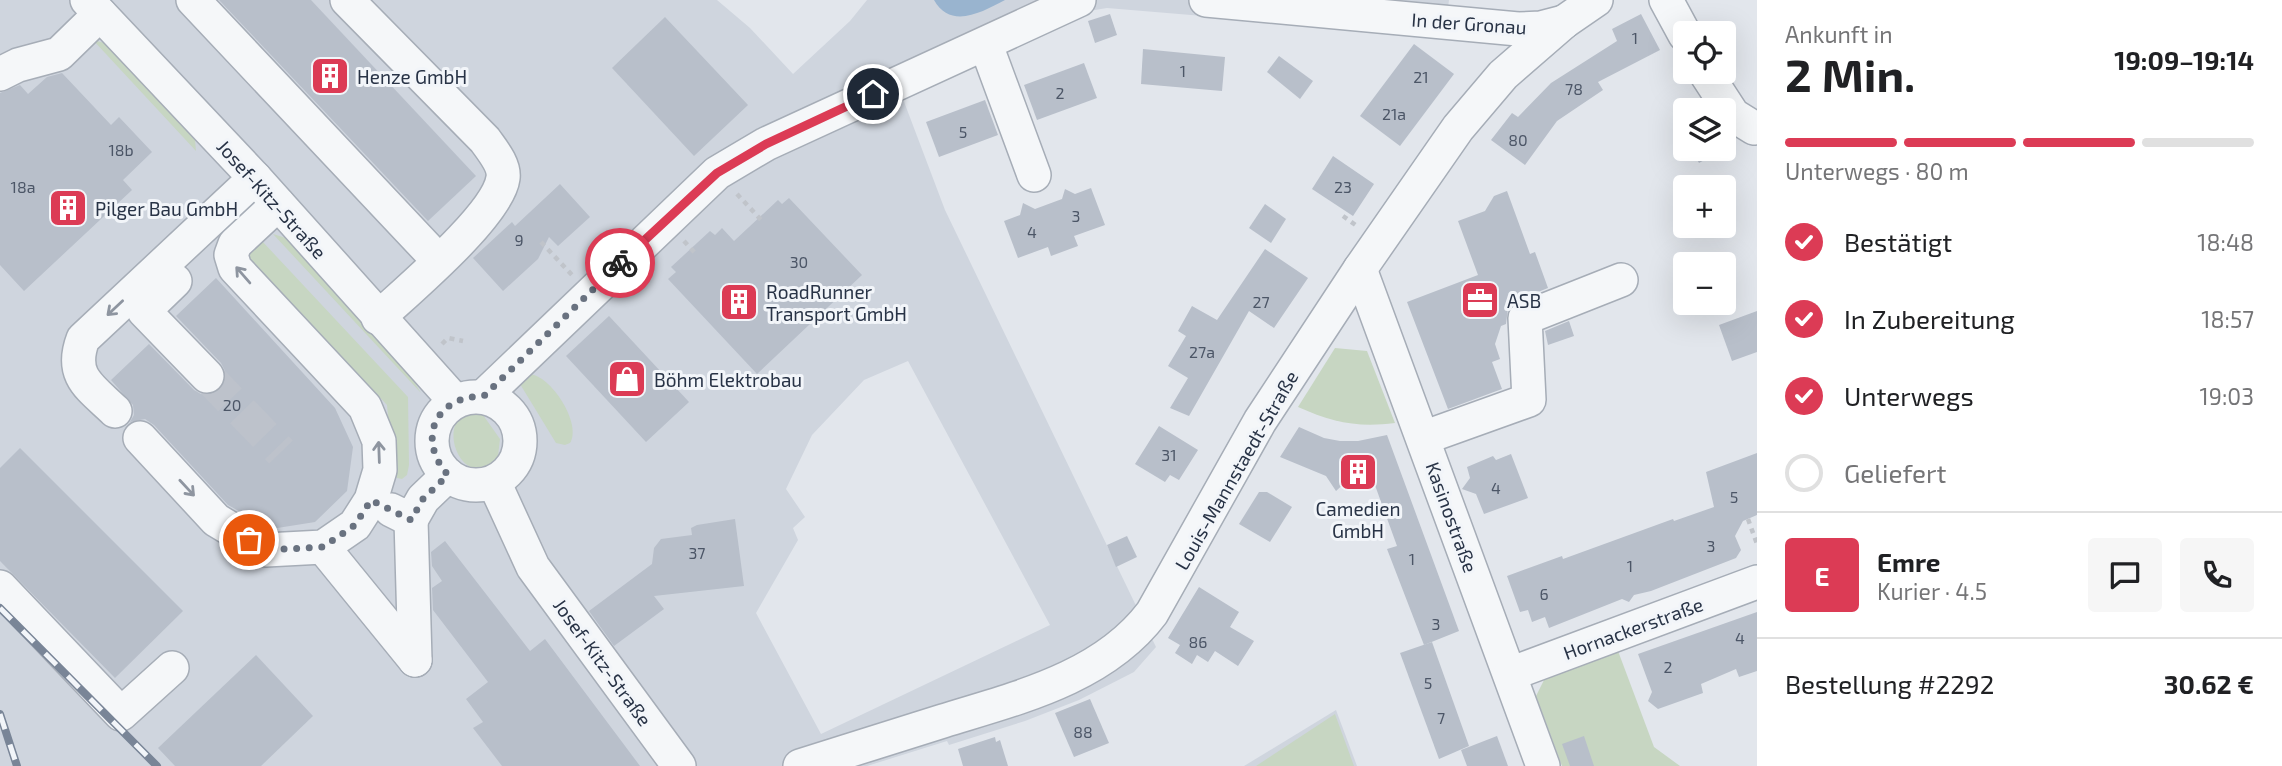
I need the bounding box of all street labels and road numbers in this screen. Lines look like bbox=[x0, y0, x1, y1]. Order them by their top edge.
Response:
street label: In der Gronau bbox=[1411, 8, 1527, 38]
street label: Josef-Kitz-Straße bbox=[213, 135, 331, 263]
street label: Louis-Mannstaedt-Straße bbox=[1169, 366, 1303, 574]
street label: Kasinostraße bbox=[1421, 459, 1483, 575]
street label: Hornackerstraße bbox=[1560, 592, 1706, 664]
street label: Josef-Kitz-Straße bbox=[549, 594, 657, 730]

